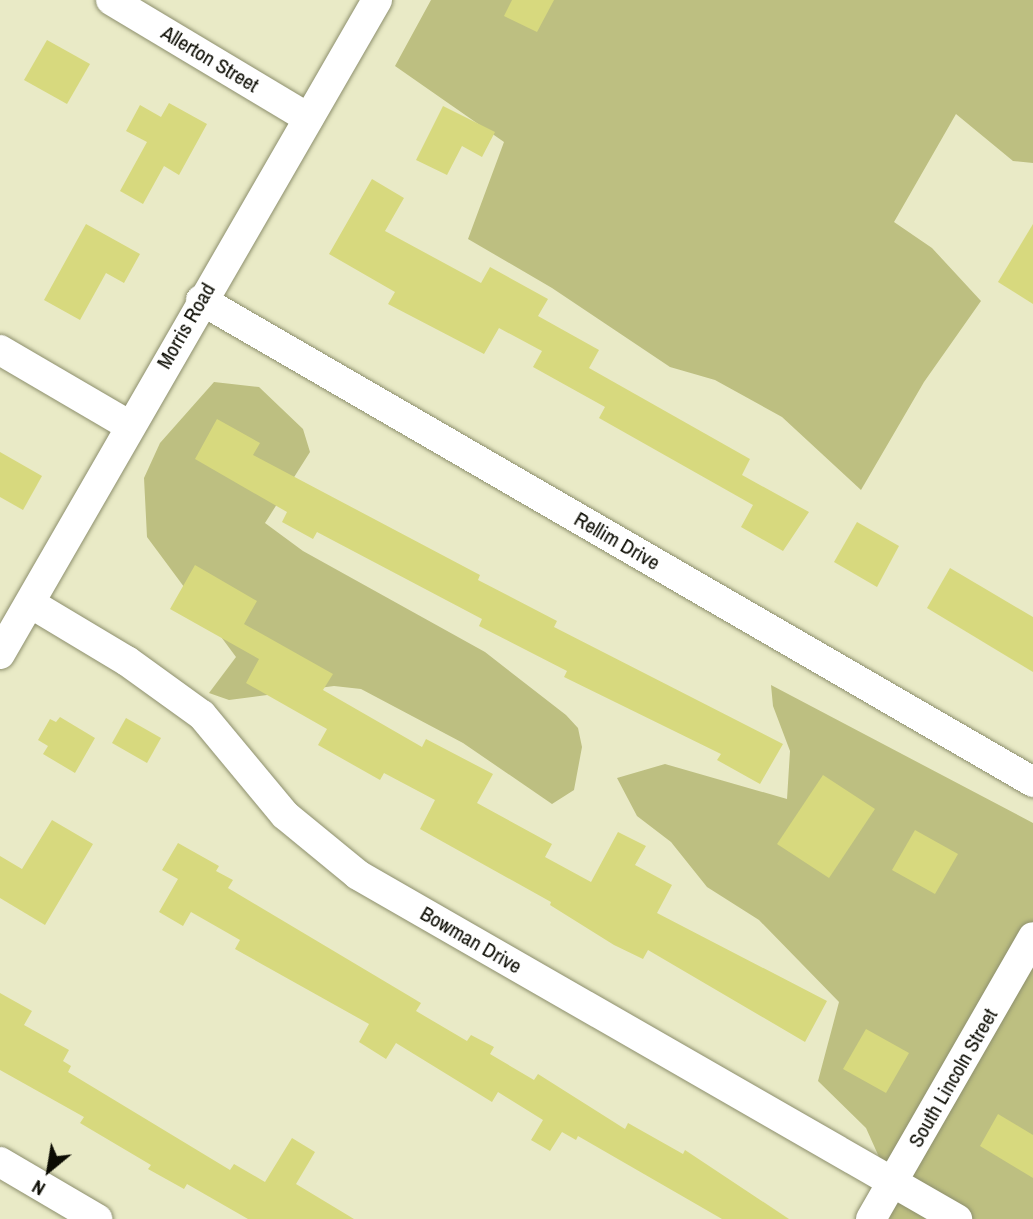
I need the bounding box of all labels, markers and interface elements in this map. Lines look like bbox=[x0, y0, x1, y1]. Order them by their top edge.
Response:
street label: Allerton Street bbox=[157, 20, 263, 98]
street label: Morris Road bbox=[151, 279, 221, 373]
street label: Rellim Drive bbox=[570, 506, 664, 576]
street label: Bowman Drive bbox=[416, 901, 526, 979]
street label: South Lincoln Street bbox=[903, 1004, 1003, 1152]
north arrow bbox=[14, 1135, 84, 1205]
text: N bbox=[27, 1174, 50, 1202]

